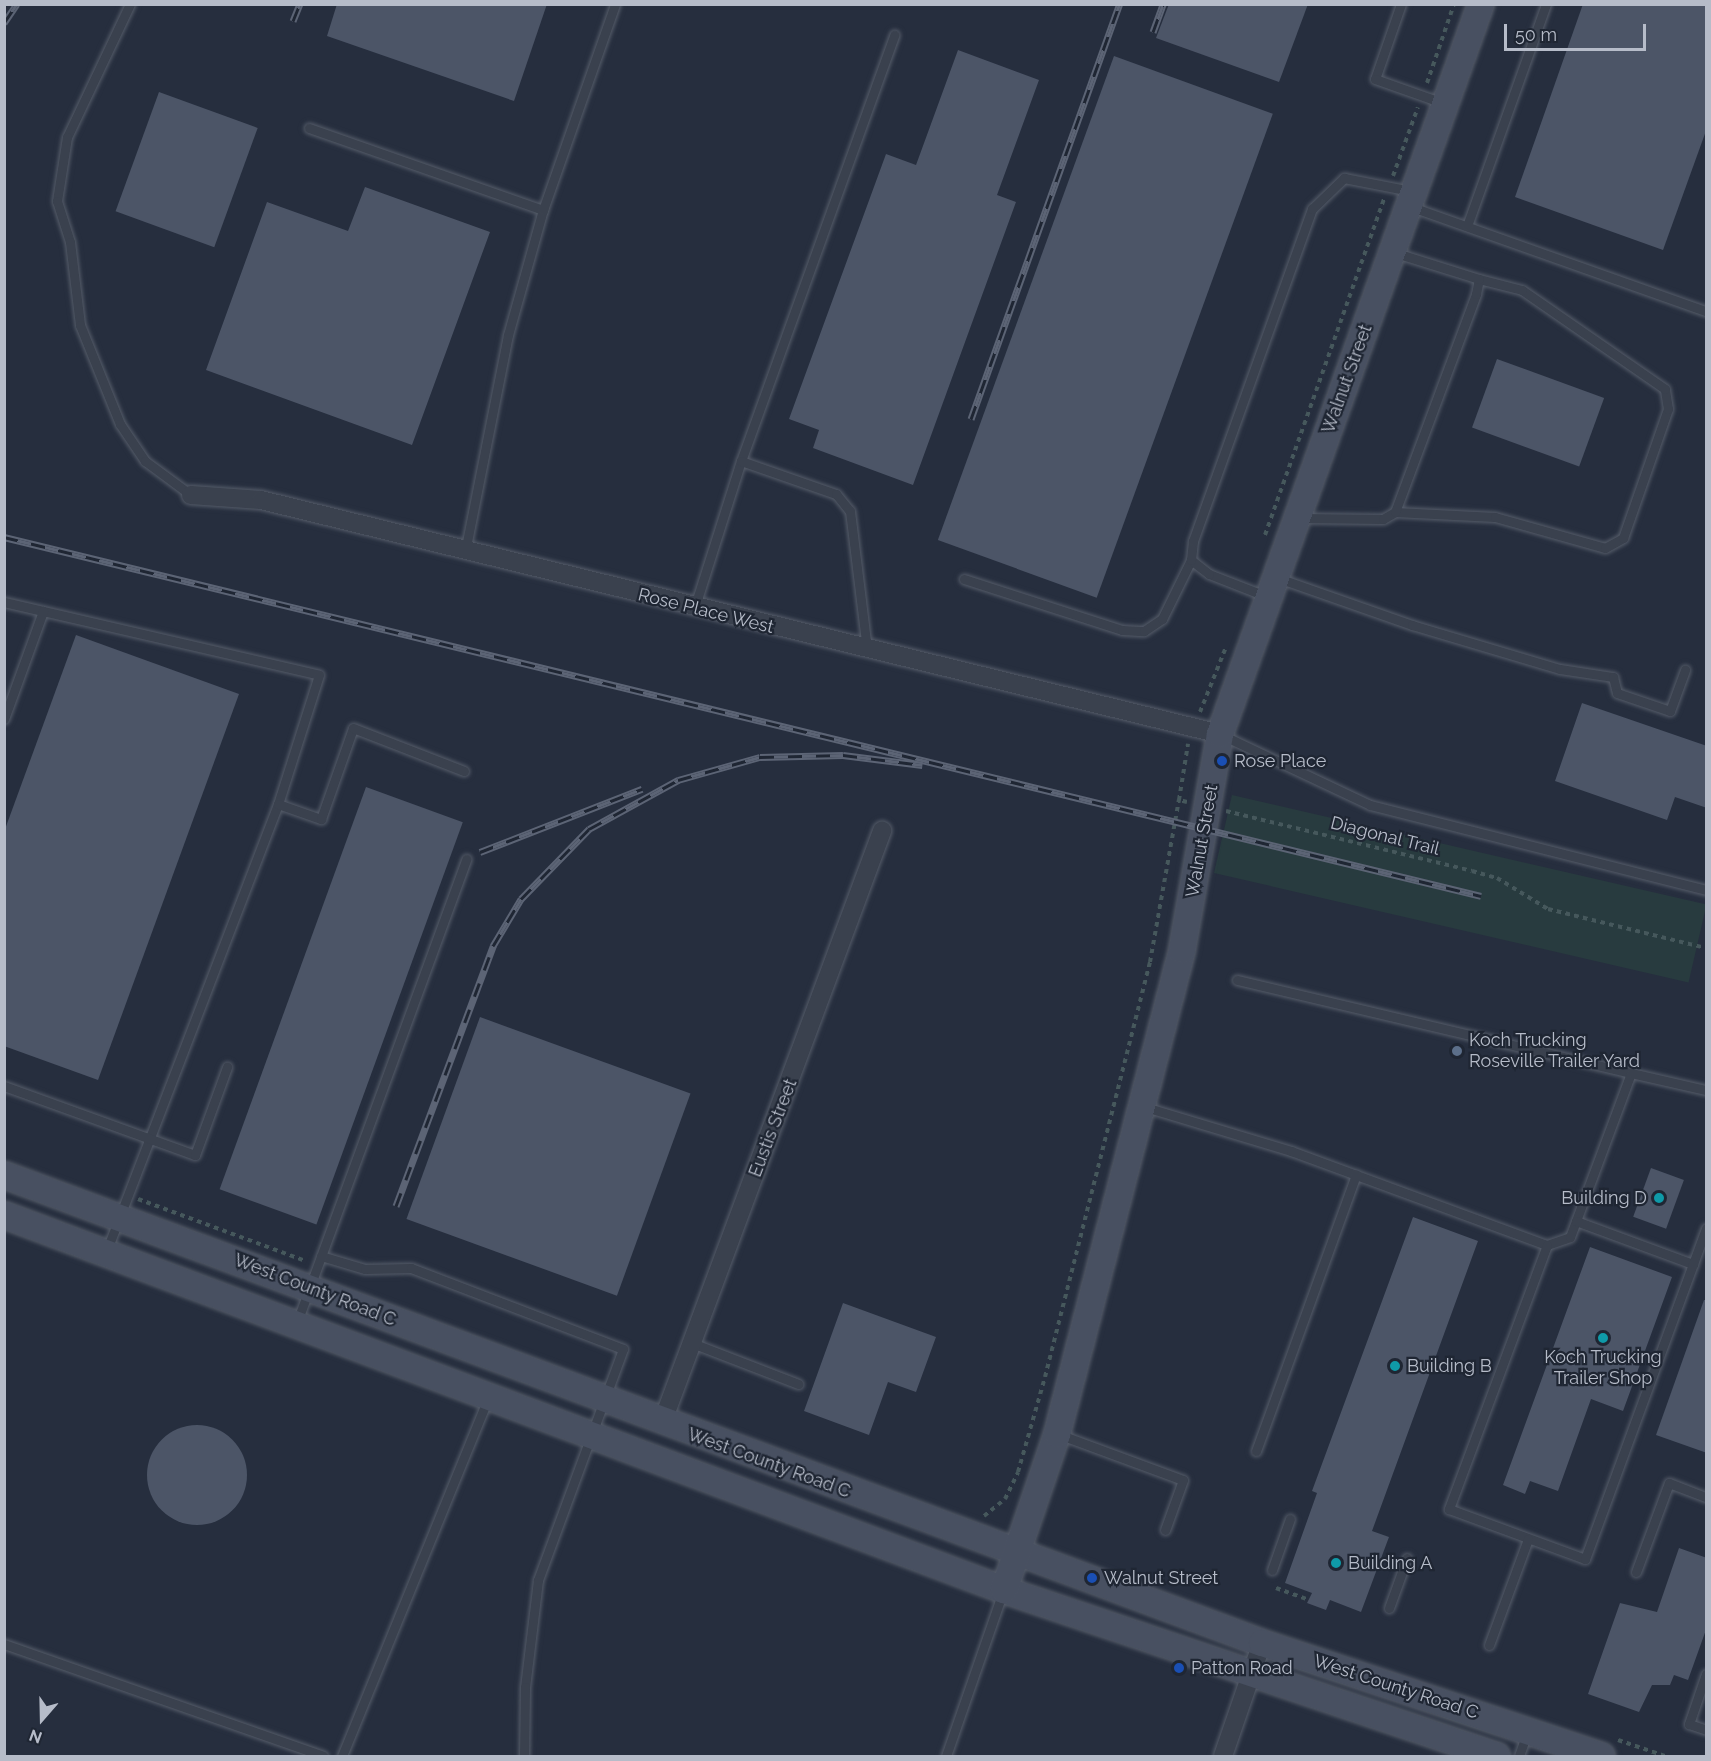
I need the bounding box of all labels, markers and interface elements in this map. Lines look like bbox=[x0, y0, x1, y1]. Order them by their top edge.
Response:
scale bar bbox=[1507, 12, 1650, 50]
text: 50 m bbox=[1515, 24, 1557, 45]
street label: Walnut Street bbox=[1317, 322, 1377, 436]
street label: Rose Place West bbox=[636, 584, 776, 638]
place label: Rose Place bbox=[1234, 750, 1326, 772]
marker: Rose Place bbox=[1215, 754, 1229, 768]
street label: Walnut Street bbox=[1181, 783, 1223, 899]
street label: Diagonal Trail bbox=[1328, 812, 1442, 860]
place label: Koch Trucking Roseville Trailer Yard bbox=[1469, 1030, 1642, 1072]
marker: Koch Trucking Roseville Trailer Yard bbox=[1450, 1044, 1464, 1058]
street label: Eustis Street bbox=[744, 1076, 802, 1180]
place label: Building D bbox=[1561, 1187, 1647, 1209]
marker: Building D bbox=[1652, 1191, 1666, 1205]
street label: West County Road C bbox=[231, 1249, 399, 1331]
marker: Koch Trucking Trailer Shop bbox=[1596, 1331, 1610, 1345]
place label: Koch Trucking Trailer Shop bbox=[1544, 1347, 1662, 1390]
place label: Building B bbox=[1407, 1355, 1492, 1377]
marker: Building B bbox=[1388, 1359, 1402, 1373]
street label: West County Road C bbox=[684, 1423, 854, 1503]
place label: Building A bbox=[1348, 1552, 1433, 1574]
marker: Building A bbox=[1329, 1556, 1343, 1570]
place label: Walnut Street bbox=[1104, 1567, 1218, 1589]
marker: Walnut Street bbox=[1085, 1571, 1099, 1585]
street label: West County Road C bbox=[1311, 1650, 1481, 1724]
place label: Patton Road bbox=[1191, 1657, 1293, 1679]
marker: Patton Road bbox=[1172, 1661, 1186, 1675]
north arrow bbox=[12, 1689, 72, 1749]
text: N bbox=[27, 1725, 45, 1747]

